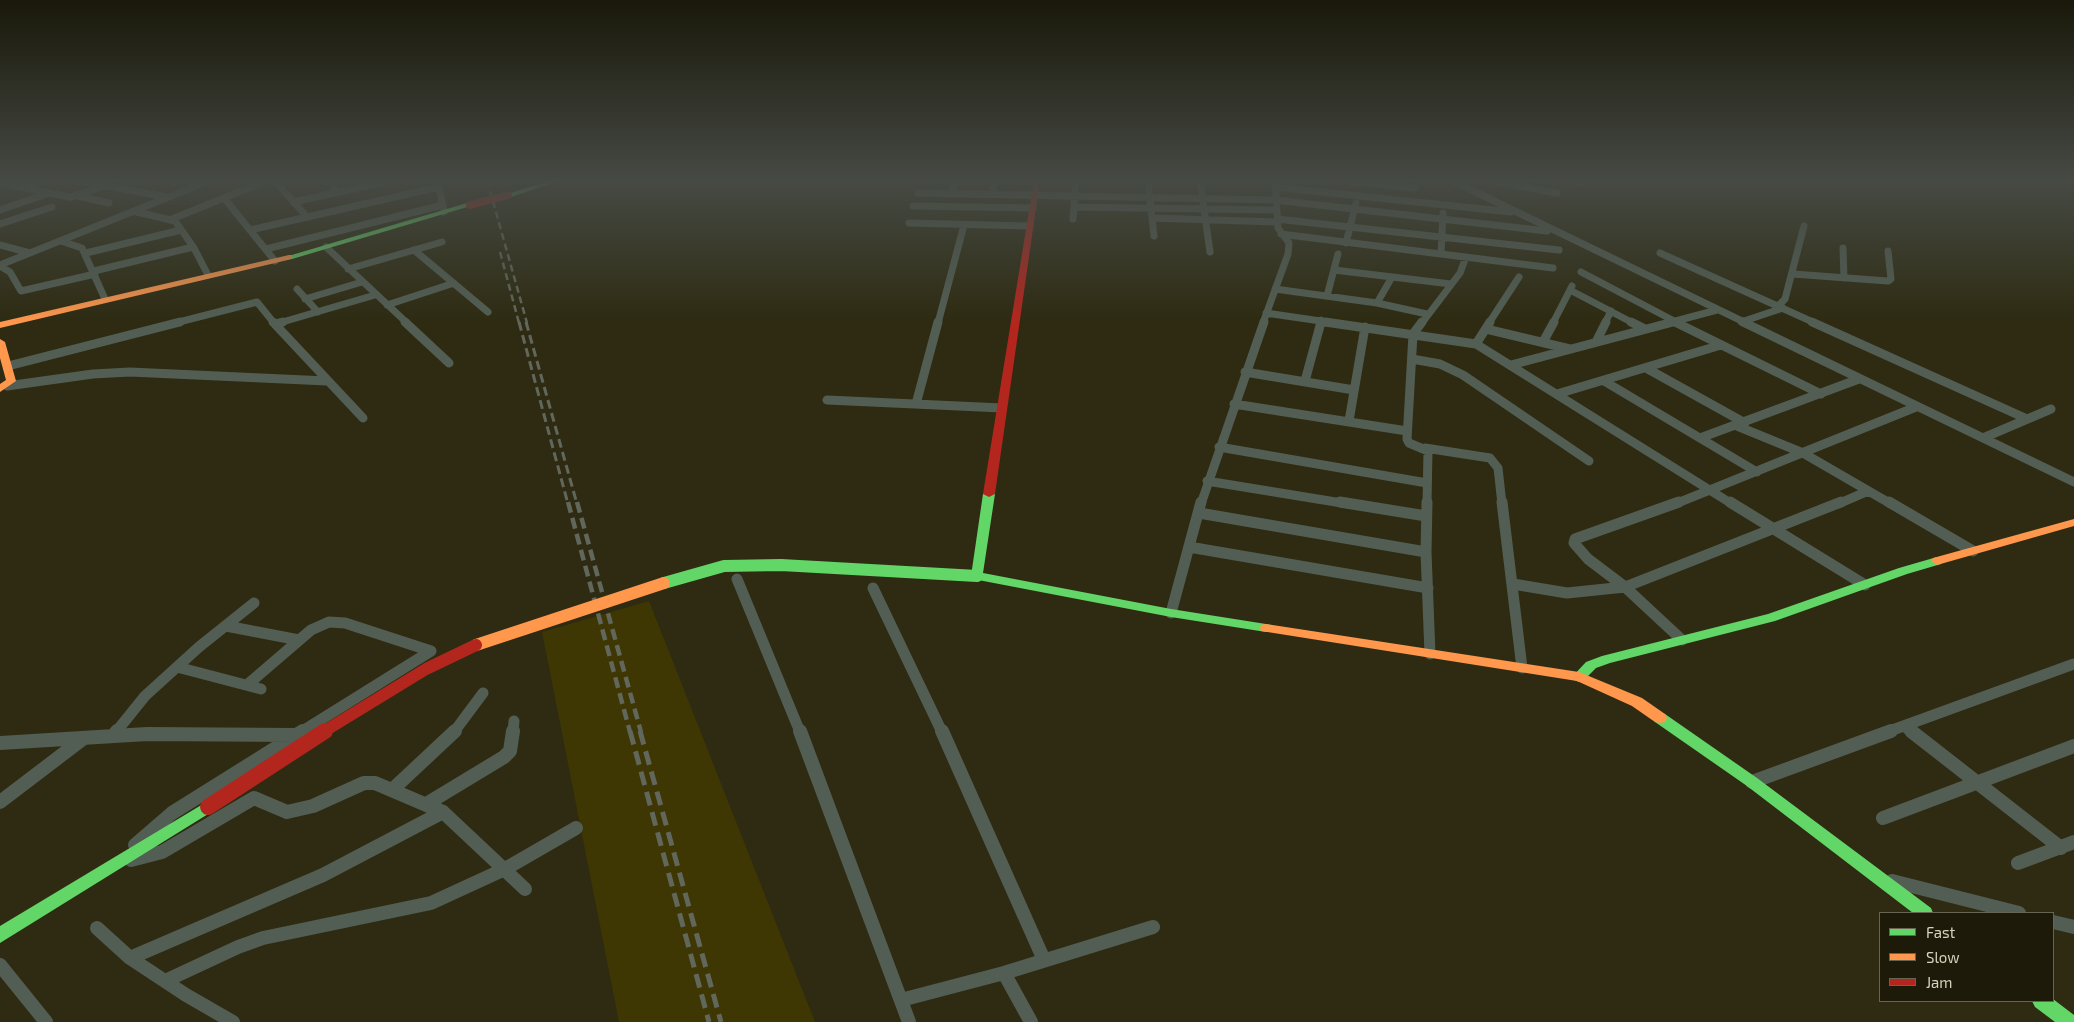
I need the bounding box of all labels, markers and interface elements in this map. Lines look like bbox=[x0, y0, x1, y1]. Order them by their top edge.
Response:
legend bbox=[1879, 912, 2054, 1002]
text: Fast bbox=[1926, 923, 1955, 941]
text: Slow bbox=[1926, 948, 1960, 966]
text: Jam bbox=[1926, 973, 1952, 991]

